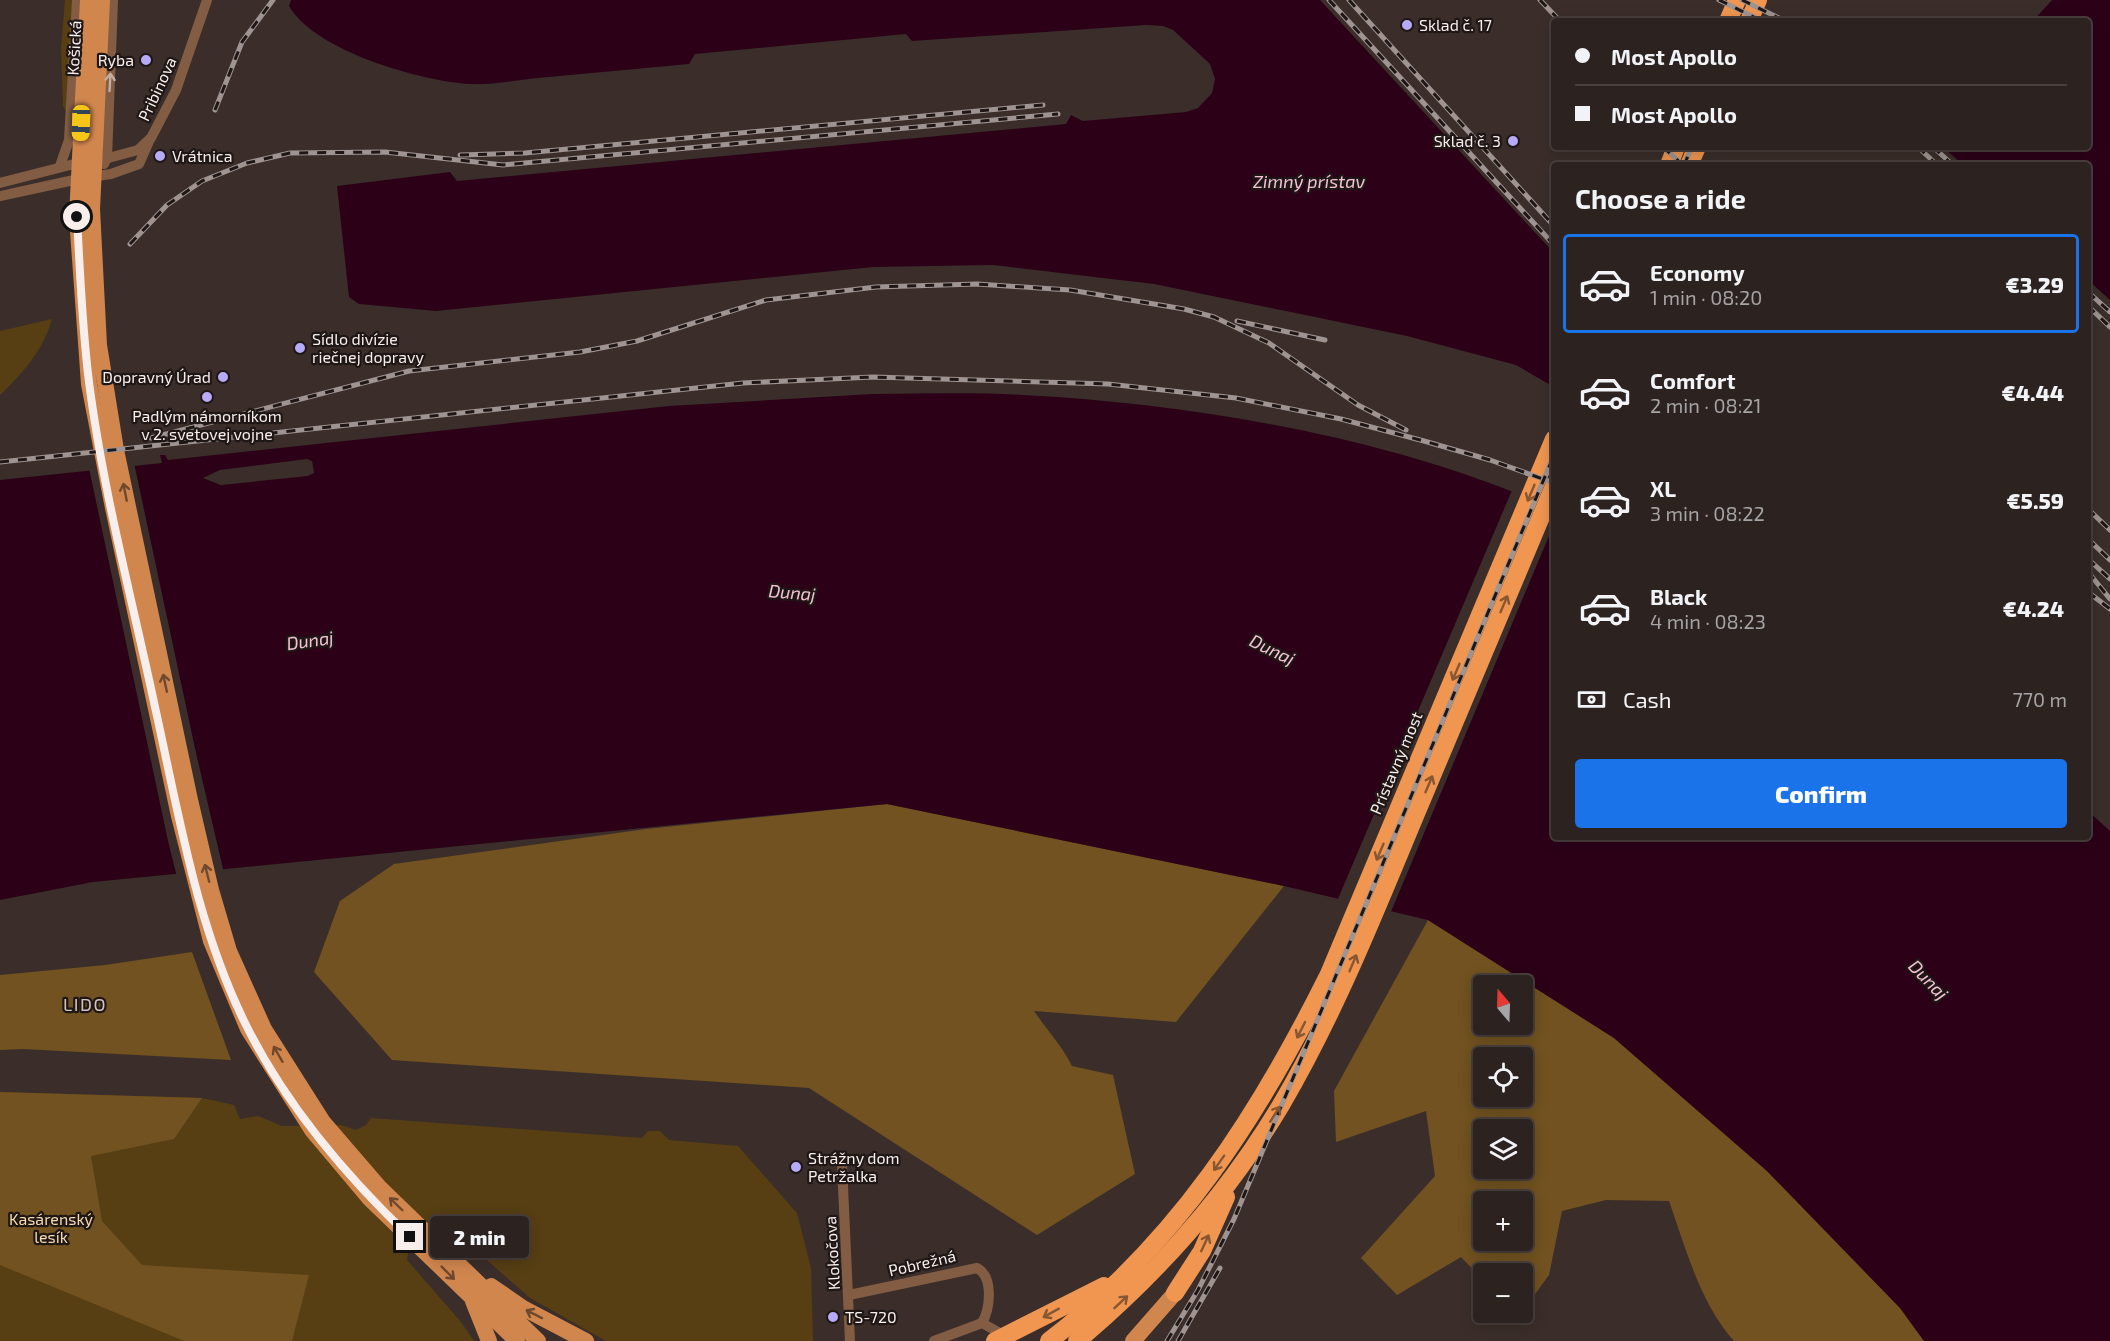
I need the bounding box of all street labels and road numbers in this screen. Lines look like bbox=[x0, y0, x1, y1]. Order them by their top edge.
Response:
street label: Košická bbox=[63, 20, 84, 76]
street label: Pribinova bbox=[133, 54, 180, 124]
street label: Prístavný most bbox=[1365, 709, 1426, 817]
street label: Klokočova bbox=[820, 1215, 843, 1291]
street label: Pobrežná bbox=[886, 1246, 957, 1279]

